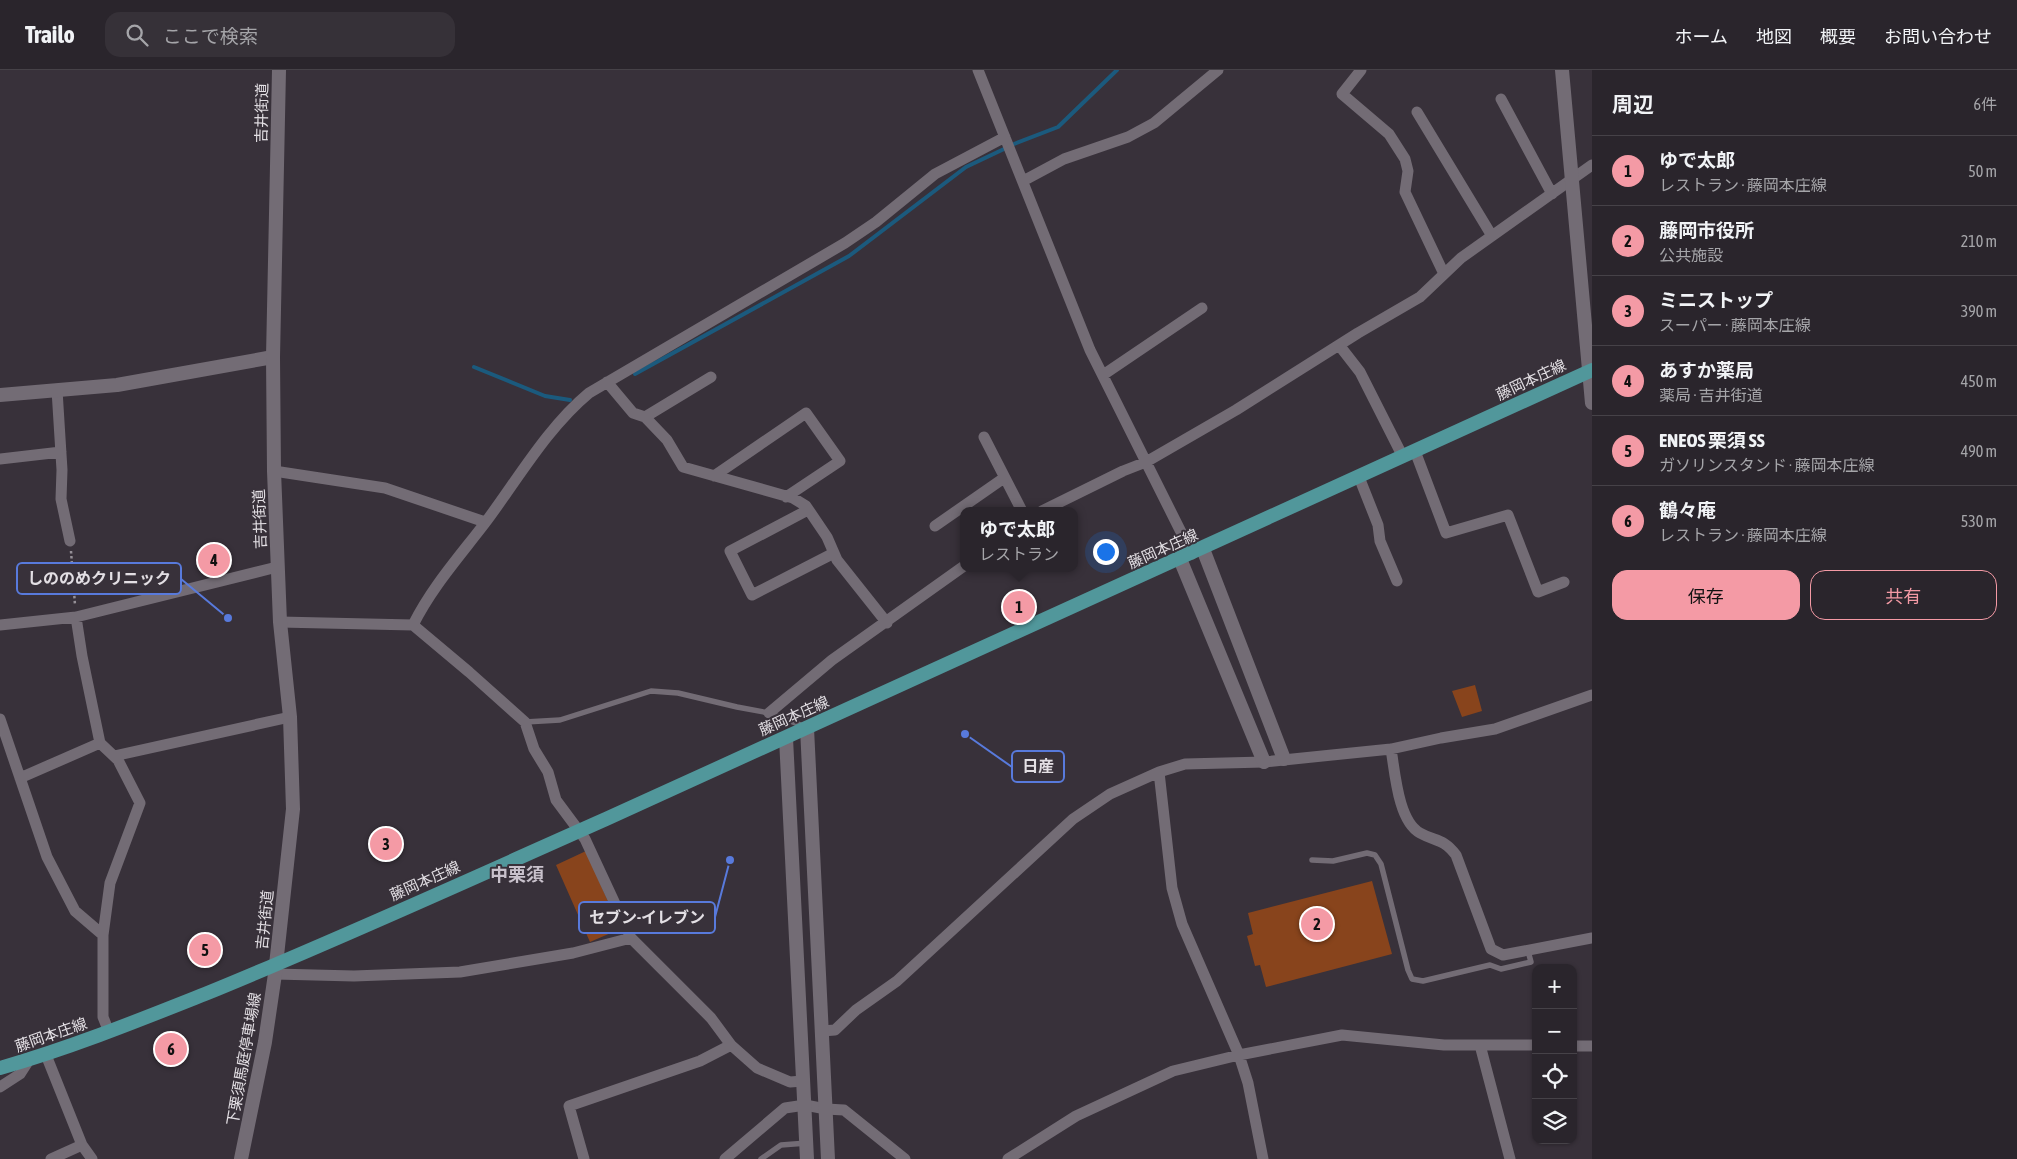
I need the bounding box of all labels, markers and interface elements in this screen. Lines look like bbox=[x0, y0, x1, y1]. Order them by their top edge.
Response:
search box bbox=[105, 12, 455, 57]
text: Trailo bbox=[25, 21, 75, 48]
icon: search bbox=[123, 21, 151, 49]
text: ここで検索 bbox=[163, 25, 258, 47]
text: ホーム bbox=[1675, 26, 1728, 47]
text: 地図 bbox=[1756, 26, 1792, 47]
text: 概要 bbox=[1820, 26, 1856, 47]
text: お問い合わせ bbox=[1884, 26, 1992, 47]
street label: 吉井街道 bbox=[252, 83, 271, 143]
text: 周辺 bbox=[1612, 92, 1654, 116]
text: 6件 bbox=[1973, 95, 1997, 113]
text: ゆで太郎 bbox=[1659, 149, 1735, 171]
text: 1 bbox=[1624, 162, 1632, 180]
text: 50 m bbox=[1968, 162, 1997, 180]
text: レストラン · 藤岡本庄線 bbox=[1659, 176, 1827, 194]
text: 藤岡市役所 bbox=[1659, 219, 1754, 241]
text: 2 bbox=[1624, 232, 1632, 250]
text: 210 m bbox=[1961, 232, 1997, 250]
text: 公共施設 bbox=[1659, 246, 1723, 264]
text: ミニストップ bbox=[1659, 289, 1773, 311]
text: 3 bbox=[1624, 302, 1632, 320]
text: 390 m bbox=[1961, 302, 1997, 320]
text: スーパー · 藤岡本庄線 bbox=[1659, 316, 1811, 334]
street label: 藤岡本庄線 bbox=[1493, 356, 1568, 403]
text: あすか薬局 bbox=[1659, 359, 1754, 381]
text: 4 bbox=[1624, 372, 1632, 390]
text: 450 m bbox=[1961, 372, 1997, 390]
text: 薬局 · 吉井街道 bbox=[1659, 386, 1763, 404]
text: ENEOS 栗須 SS bbox=[1659, 429, 1765, 451]
text: 5 bbox=[1624, 442, 1632, 460]
text: 490 m bbox=[1961, 442, 1997, 460]
text: ガソリンスタンド · 藤岡本庄線 bbox=[1659, 456, 1875, 474]
street label: 吉井街道 bbox=[250, 489, 269, 549]
text: 鶴々庵 bbox=[1659, 499, 1716, 521]
popup bbox=[960, 507, 1078, 572]
text: 6 bbox=[1624, 512, 1632, 530]
text: 530 m bbox=[1961, 512, 1997, 530]
text: ゆで太郎 bbox=[979, 518, 1055, 540]
street label: 藤岡本庄線 bbox=[1125, 526, 1201, 572]
text: レストラン · 藤岡本庄線 bbox=[1659, 526, 1827, 544]
your location bbox=[1093, 539, 1119, 565]
pin: 4 bbox=[198, 541, 230, 579]
text: レストラン bbox=[979, 545, 1059, 563]
callout: しののめクリニック bbox=[17, 563, 181, 594]
text: しののめクリニック bbox=[27, 569, 171, 587]
button: 保存 bbox=[1612, 570, 1800, 620]
button: 共有 bbox=[1810, 570, 1997, 620]
pin: 1 bbox=[1003, 588, 1035, 626]
street label: 藤岡本庄線 bbox=[756, 693, 832, 739]
callout: 日産 bbox=[1012, 751, 1064, 782]
text: 日産 bbox=[1022, 757, 1054, 775]
pin: 3 bbox=[370, 825, 402, 863]
street label: 藤岡本庄線 bbox=[387, 858, 463, 904]
district label: 中栗須 bbox=[490, 864, 544, 885]
street label: 吉井街道 bbox=[253, 889, 276, 951]
callout: セブン-イレブン bbox=[579, 902, 715, 933]
pin: 2 bbox=[1301, 905, 1333, 943]
text: セブン-イレブン bbox=[589, 908, 705, 926]
pin: 5 bbox=[189, 931, 221, 969]
map controls bbox=[1532, 964, 1577, 1144]
button: + bbox=[1532, 964, 1577, 1009]
street label: 下栗須馬庭停車場線 bbox=[223, 991, 264, 1127]
button: − bbox=[1532, 1009, 1577, 1054]
street label: 藤岡本庄線 bbox=[13, 1014, 89, 1055]
pin: 6 bbox=[155, 1030, 187, 1068]
button: locate bbox=[1532, 1054, 1577, 1099]
button: layers bbox=[1532, 1099, 1577, 1144]

